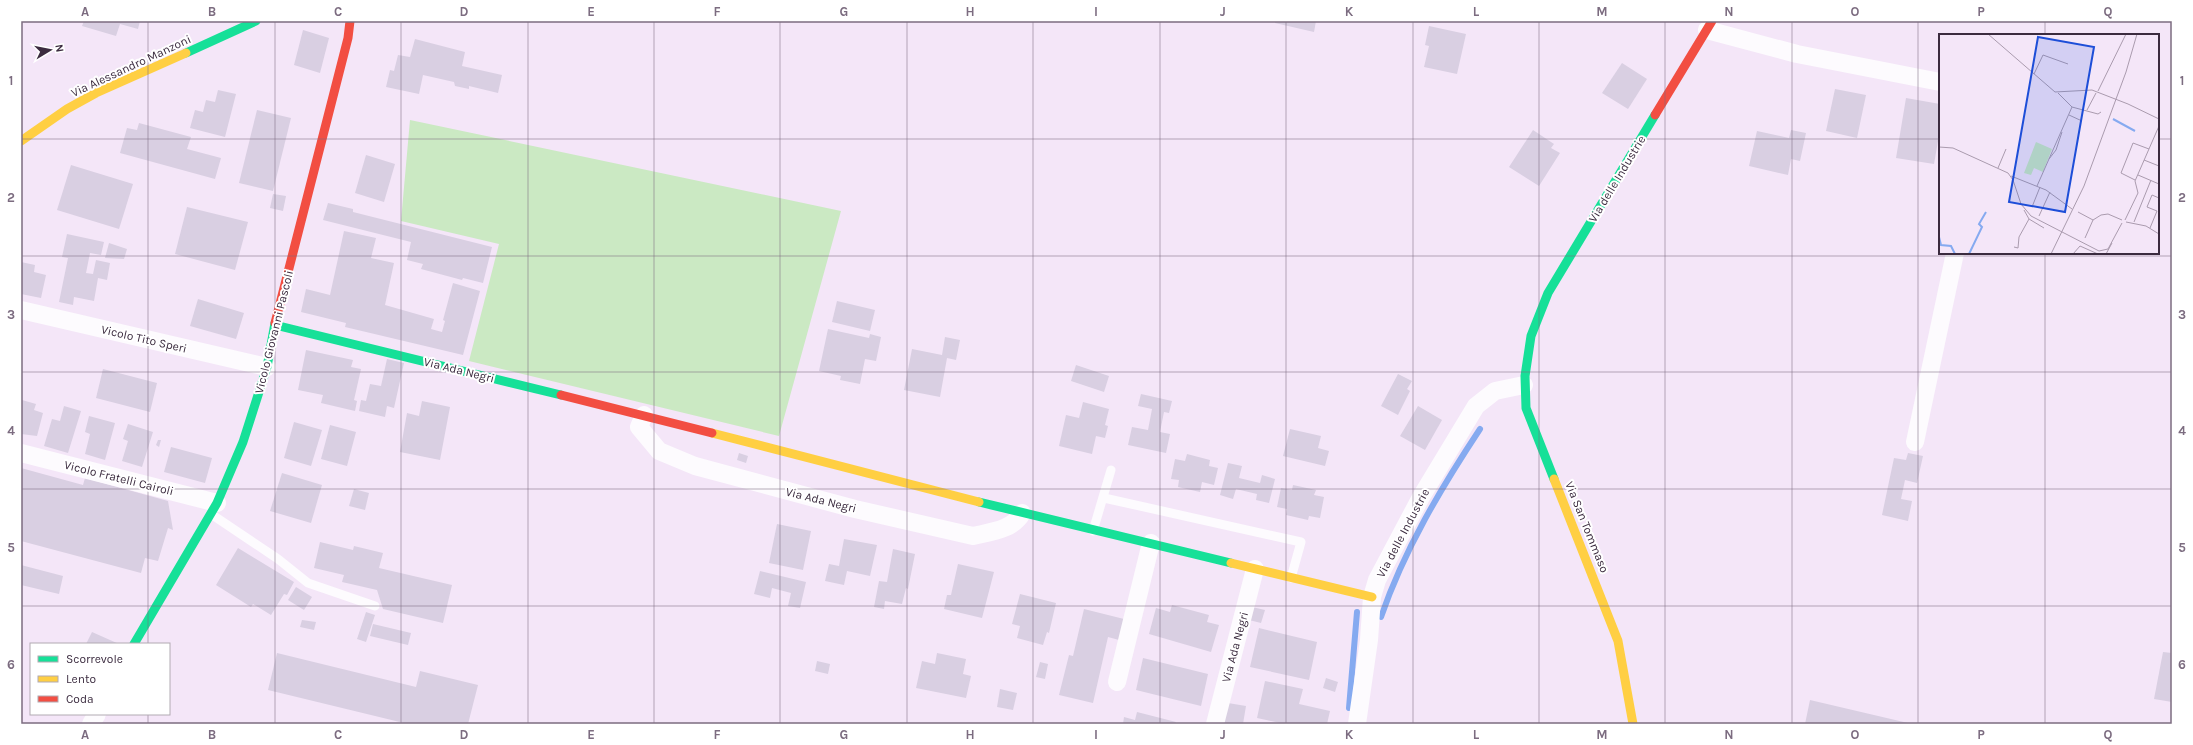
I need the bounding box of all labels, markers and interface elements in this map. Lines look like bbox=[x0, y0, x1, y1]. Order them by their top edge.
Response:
text: A bbox=[81, 4, 89, 19]
text: B bbox=[208, 4, 216, 19]
text: C bbox=[334, 4, 342, 19]
text: D bbox=[460, 4, 469, 19]
text: E bbox=[587, 4, 595, 19]
text: F bbox=[713, 4, 721, 19]
text: G bbox=[840, 4, 848, 19]
text: H bbox=[965, 4, 975, 19]
text: I bbox=[1094, 4, 1098, 19]
text: J bbox=[1220, 4, 1226, 19]
text: K bbox=[1345, 4, 1354, 19]
text: L bbox=[1473, 4, 1480, 19]
text: M bbox=[1596, 4, 1608, 19]
text: N bbox=[1724, 4, 1734, 19]
text: O bbox=[1851, 4, 1860, 19]
text: P bbox=[1977, 4, 1985, 19]
text: Q bbox=[2104, 4, 2113, 19]
north arrow bbox=[30, 30, 70, 70]
street label: Via Alessandro Manzoni bbox=[69, 32, 193, 100]
inset map bbox=[1939, 34, 2159, 254]
text: N bbox=[52, 43, 66, 53]
text: 1 bbox=[9, 73, 13, 88]
text: 1 bbox=[2180, 73, 2184, 88]
street label: Via delle Industrie bbox=[1586, 133, 1648, 225]
text: 2 bbox=[7, 190, 15, 205]
text: 2 bbox=[2178, 190, 2186, 205]
street label: Vicolo Giovanni Pascoli bbox=[252, 269, 296, 395]
text: 3 bbox=[7, 307, 15, 322]
text: 3 bbox=[2178, 307, 2186, 322]
street label: Vicolo Tito Speri bbox=[100, 322, 188, 356]
street label: Via Ada Negri bbox=[422, 354, 496, 386]
text: 4 bbox=[7, 423, 15, 438]
text: 4 bbox=[2178, 423, 2186, 438]
street label: Vicolo Fratelli Cairoli bbox=[63, 458, 175, 498]
street label: Via San Tommaso bbox=[1562, 479, 1612, 575]
street label: Via Ada Negri bbox=[784, 484, 858, 516]
street label: Via delle Industrie bbox=[1374, 486, 1432, 580]
text: 5 bbox=[7, 540, 15, 555]
text: 5 bbox=[2178, 540, 2186, 555]
street label: Via Ada Negri bbox=[1219, 610, 1251, 684]
legend bbox=[30, 643, 170, 715]
text: Scorrevole bbox=[66, 652, 123, 666]
text: 6 bbox=[7, 657, 15, 672]
text: 6 bbox=[2178, 657, 2186, 672]
text: Lento bbox=[66, 672, 96, 686]
text: Coda bbox=[66, 692, 94, 706]
text: A bbox=[81, 727, 89, 742]
text: B bbox=[208, 727, 216, 742]
text: C bbox=[334, 727, 342, 742]
text: D bbox=[460, 727, 469, 742]
text: E bbox=[587, 727, 595, 742]
text: F bbox=[713, 727, 721, 742]
text: G bbox=[840, 727, 848, 742]
text: H bbox=[965, 727, 975, 742]
text: I bbox=[1094, 727, 1098, 742]
text: J bbox=[1220, 727, 1226, 742]
text: K bbox=[1345, 727, 1354, 742]
text: L bbox=[1473, 727, 1480, 742]
text: M bbox=[1596, 727, 1608, 742]
text: N bbox=[1724, 727, 1734, 742]
text: O bbox=[1851, 727, 1860, 742]
text: P bbox=[1977, 727, 1985, 742]
text: Q bbox=[2104, 727, 2113, 742]

